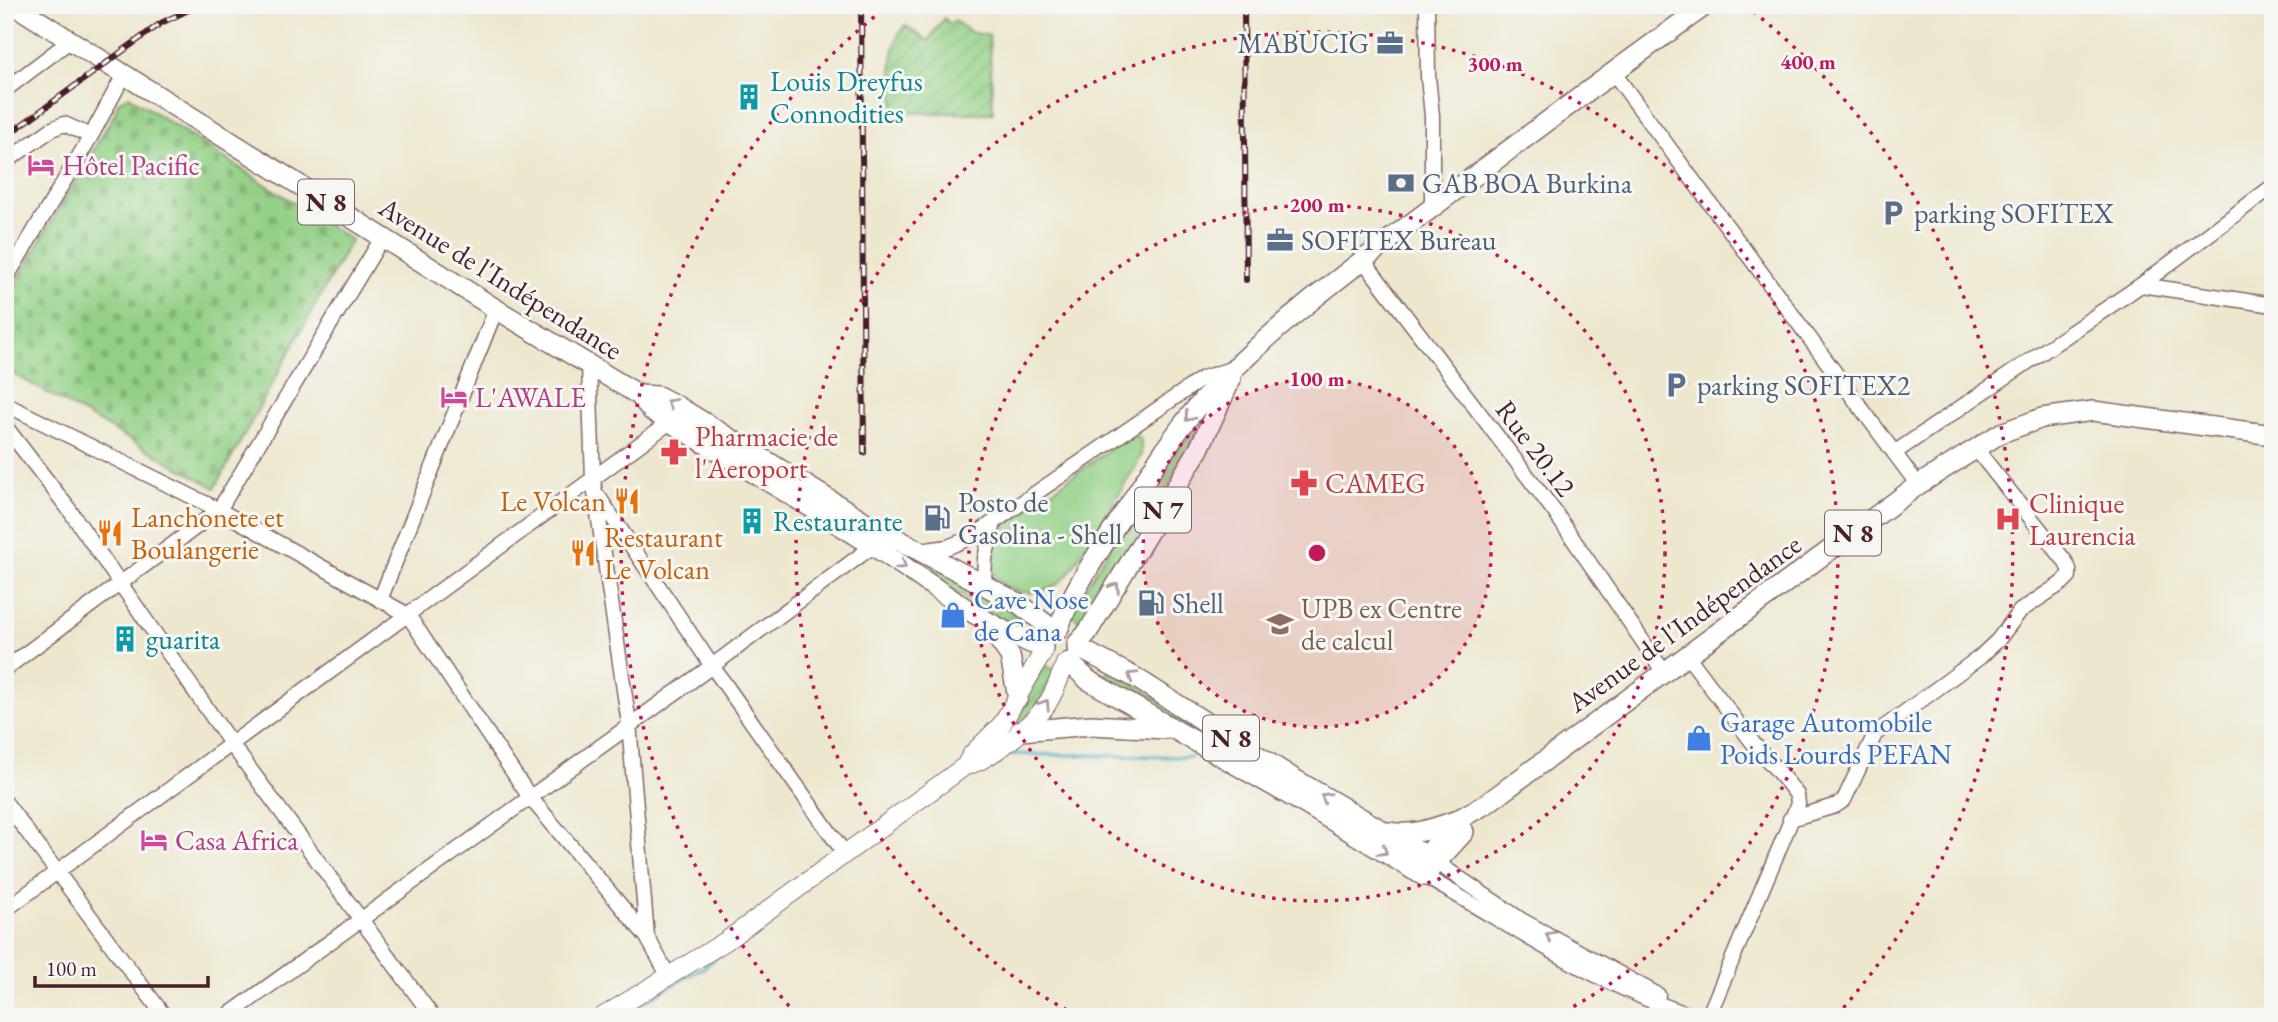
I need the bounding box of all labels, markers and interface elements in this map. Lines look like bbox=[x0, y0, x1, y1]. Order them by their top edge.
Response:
place label: MABUCIG bbox=[1237, 25, 1369, 61]
office icon: MABUCIG bbox=[1375, 28, 1405, 58]
text: 400 m bbox=[1780, 48, 1836, 75]
text: 300 m bbox=[1467, 50, 1523, 77]
place label: Louis Dreyfus Connodities bbox=[770, 63, 923, 131]
building icon: Louis Dreyfus Connodities bbox=[734, 82, 764, 112]
place label: Hôtel Pacific bbox=[62, 147, 200, 183]
hotel icon: Hôtel Pacific bbox=[26, 150, 56, 180]
place label: GAB BOA Burkina bbox=[1422, 165, 1633, 201]
bank icon: GAB BOA Burkina bbox=[1386, 168, 1416, 198]
road number: N 8 bbox=[298, 180, 354, 224]
street label: Avenue de l'Indépendance bbox=[372, 188, 630, 368]
text: 200 m bbox=[1289, 191, 1345, 218]
place label: parking SOFITEX bbox=[1914, 195, 2114, 231]
parking icon: parking SOFITEX bbox=[1878, 198, 1908, 228]
place label: SOFITEX Bureau bbox=[1301, 222, 1497, 258]
office icon: SOFITEX Bureau bbox=[1265, 225, 1295, 255]
text: 100 m bbox=[1289, 365, 1345, 392]
place label: parking SOFITEX2 bbox=[1697, 367, 1911, 403]
parking icon: parking SOFITEX2 bbox=[1661, 370, 1691, 400]
place label: L'AWALE bbox=[475, 379, 586, 415]
hotel icon: L'AWALE bbox=[439, 382, 469, 412]
street label: Rue 20.12 bbox=[1488, 393, 1584, 504]
one-way arrow bbox=[666, 398, 679, 412]
one-way arrow bbox=[1185, 409, 1197, 422]
place label: Pharmacie de l'Aeroport bbox=[695, 418, 838, 486]
pharmacy icon: Pharmacie de l'Aeroport bbox=[659, 437, 689, 467]
place label: CAMEG bbox=[1325, 465, 1426, 501]
pharmacy icon: CAMEG bbox=[1289, 468, 1319, 498]
place label: Le Volcan bbox=[500, 483, 606, 519]
place label: Posto de Gasolina - Shell bbox=[958, 484, 1123, 552]
place label: Clinique Laurencia bbox=[2029, 485, 2137, 553]
restaurant icon: Le Volcan bbox=[612, 486, 642, 516]
road number: N 7 bbox=[1135, 488, 1191, 532]
place label: Lanchonete et Boulangerie bbox=[131, 499, 284, 567]
place label: Restaurante bbox=[773, 503, 903, 539]
fuel station icon: Posto de Gasolina - Shell bbox=[922, 503, 952, 533]
hospital icon: Clinique Laurencia bbox=[1993, 504, 2023, 534]
building icon: Restaurante bbox=[737, 506, 767, 536]
road number: N 8 bbox=[1825, 510, 1881, 555]
restaurant icon: Lanchonete et Boulangerie bbox=[95, 518, 125, 548]
place label: Restaurant Le Volcan bbox=[604, 519, 723, 587]
street label: Avenue de l'Indépendance bbox=[1559, 526, 1808, 721]
restaurant icon: Restaurant Le Volcan bbox=[568, 538, 598, 568]
centre of rings bbox=[1305, 541, 1329, 565]
one-way arrow bbox=[894, 556, 907, 569]
place label: Cave Nose de Cana bbox=[974, 581, 1089, 649]
one-way arrow bbox=[1106, 582, 1119, 595]
place label: Shell bbox=[1172, 585, 1224, 621]
fuel station icon: Shell bbox=[1136, 588, 1166, 618]
place label: UPB ex Centre de calcul bbox=[1301, 590, 1462, 658]
shop icon: Cave Nose de Cana bbox=[938, 600, 968, 630]
school or university icon: UPB ex Centre de calcul bbox=[1265, 609, 1295, 639]
place label: guarita bbox=[146, 621, 221, 657]
building icon: guarita bbox=[110, 624, 140, 654]
one-way arrow bbox=[1127, 671, 1140, 684]
one-way arrow bbox=[1037, 699, 1050, 712]
place label: Garage Automobile Poids Lourds PEFAN bbox=[1720, 704, 1952, 772]
road number: N 8 bbox=[1203, 716, 1259, 760]
shop icon: Garage Automobile Poids Lourds PEFAN bbox=[1684, 723, 1714, 753]
one-way arrow bbox=[1319, 792, 1332, 805]
place label: Casa Africa bbox=[175, 822, 299, 858]
hotel icon: Casa Africa bbox=[139, 825, 169, 855]
one-way arrow bbox=[1375, 843, 1388, 856]
one-way arrow bbox=[1545, 930, 1558, 944]
scale bar bbox=[35, 945, 208, 989]
text: 100 m bbox=[46, 955, 97, 982]

